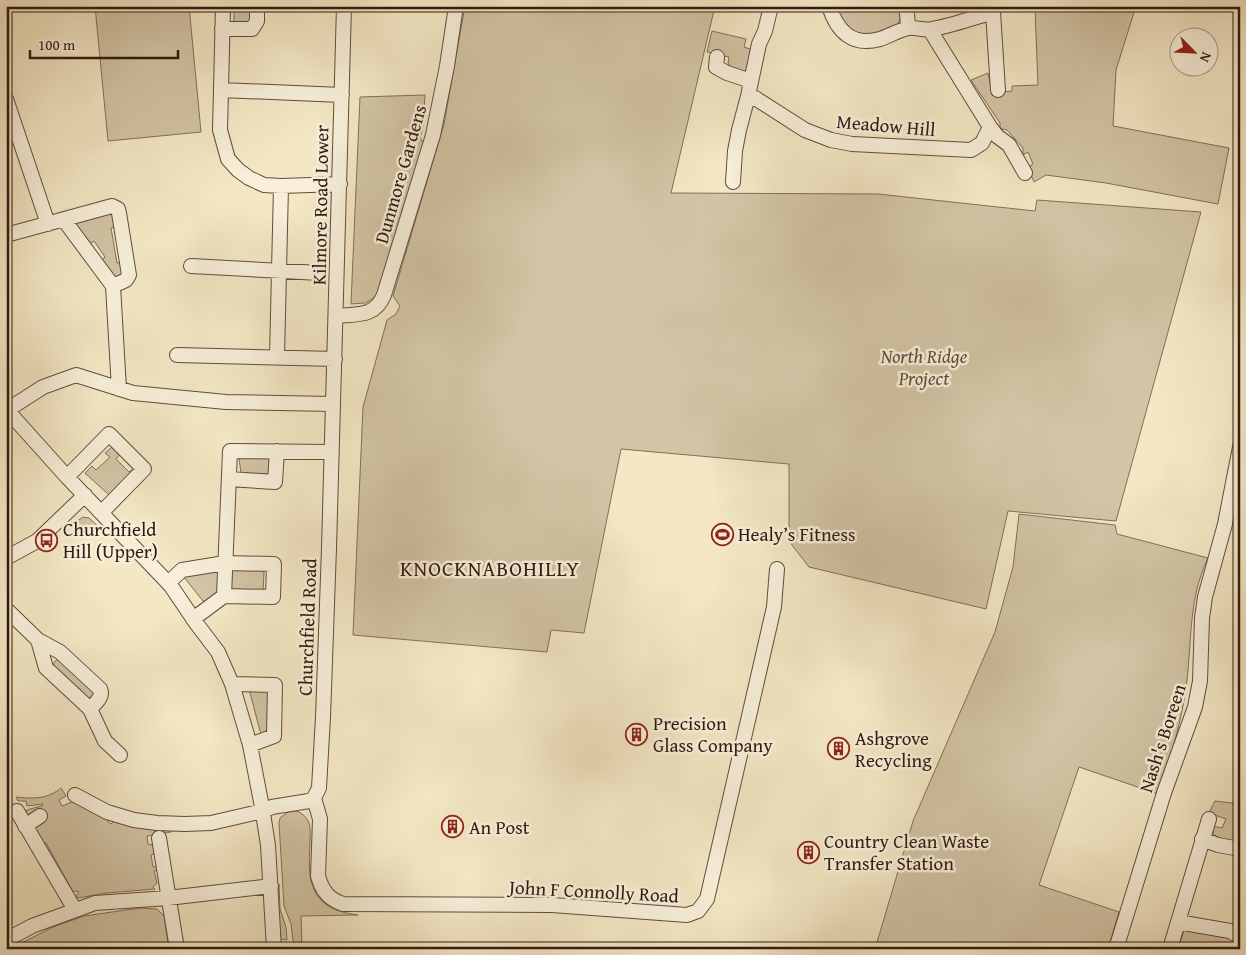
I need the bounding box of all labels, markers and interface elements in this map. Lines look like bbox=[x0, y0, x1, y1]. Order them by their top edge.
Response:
scale bar bbox=[30, 28, 178, 60]
north arrow bbox=[1168, 28, 1218, 78]
text: 100 m bbox=[38, 34, 76, 55]
text: N bbox=[1195, 49, 1217, 66]
street label: Dunmore Gardens bbox=[367, 101, 433, 247]
street label: Meadow Hill bbox=[835, 107, 937, 143]
street label: Kilmore Road Lower bbox=[305, 124, 335, 285]
park label: North Ridge Project bbox=[880, 342, 968, 392]
place label: Churchfield Hill (Upper) bbox=[63, 515, 158, 565]
place label: Healy’s Fitness bbox=[738, 520, 856, 548]
sports icon: Healy’s Fitness bbox=[710, 522, 734, 546]
bus stop icon: Churchfield Hill (Upper) bbox=[35, 528, 59, 552]
district label: KNOCKNABOHILLY bbox=[400, 553, 580, 584]
street label: Churchfield Road bbox=[291, 557, 323, 696]
street label: Nash's Boreen bbox=[1131, 680, 1193, 796]
place label: Precision Glass Company bbox=[653, 709, 773, 759]
building icon: Precision Glass Company bbox=[625, 722, 649, 746]
place label: Ashgrove Recycling bbox=[855, 724, 932, 774]
building icon: Ashgrove Recycling bbox=[827, 737, 851, 761]
place label: An Post bbox=[469, 813, 530, 841]
building icon: An Post bbox=[441, 815, 465, 839]
place label: Country Clean Waste Transfer Station bbox=[824, 827, 989, 877]
building icon: Country Clean Waste Transfer Station bbox=[796, 840, 820, 864]
street label: John F Connolly Road bbox=[506, 872, 680, 909]

